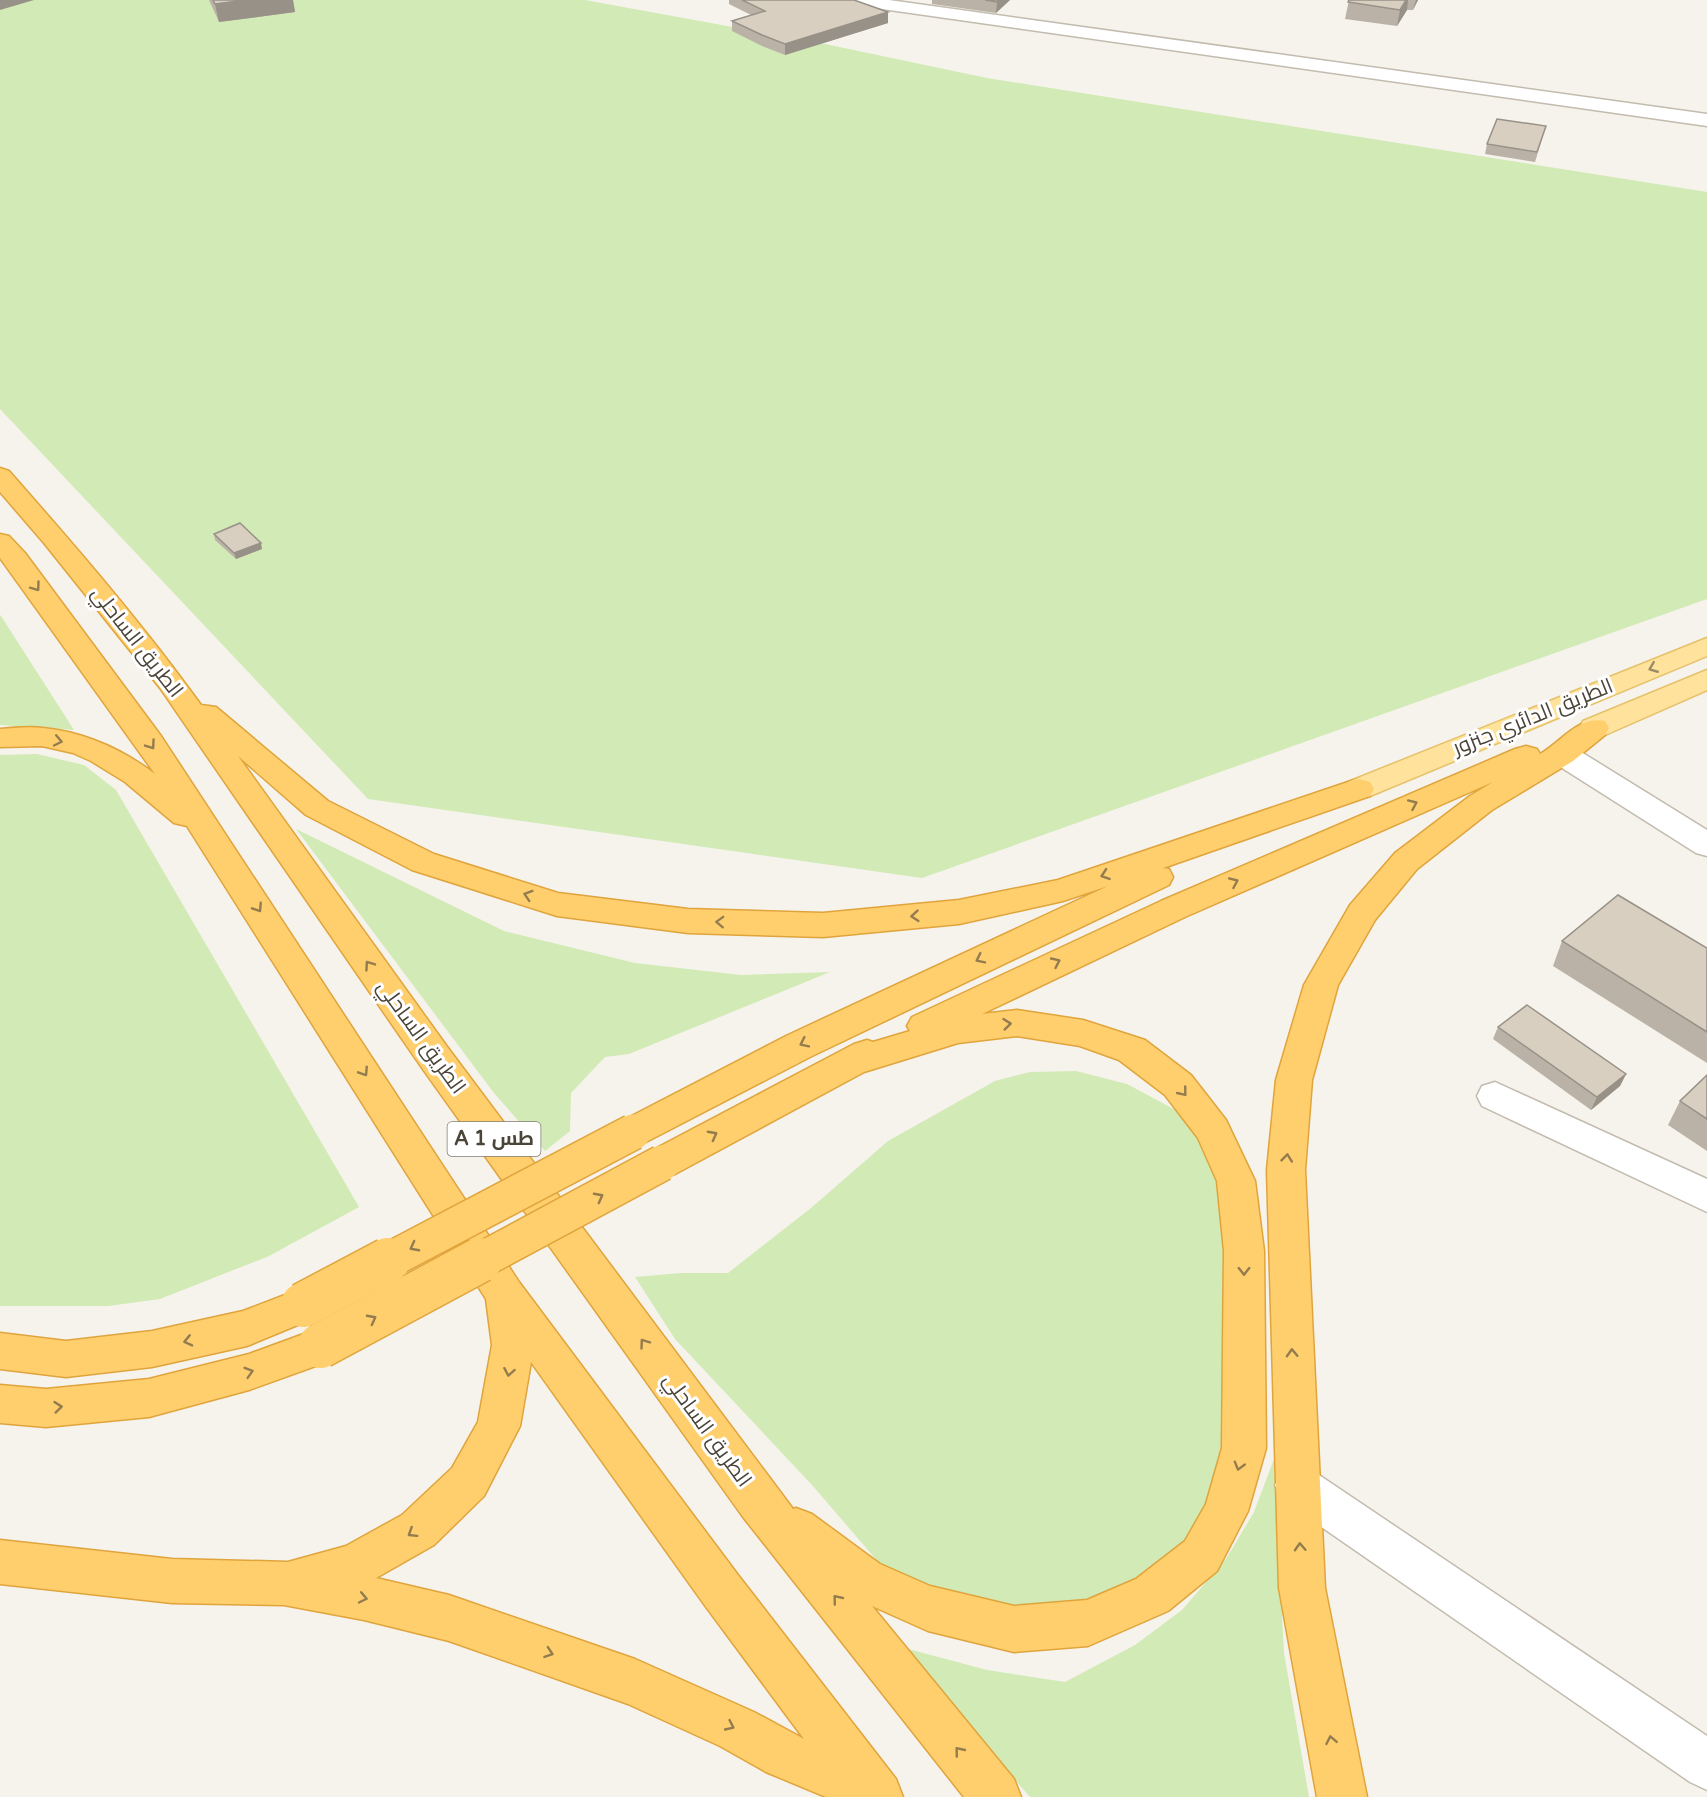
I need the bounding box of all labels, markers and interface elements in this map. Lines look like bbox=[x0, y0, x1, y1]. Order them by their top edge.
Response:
one-way arrow bbox=[29, 581, 40, 592]
street label: الطريق الساحلي bbox=[83, 581, 188, 705]
one-way arrow bbox=[1648, 661, 1659, 673]
street label: الطريق الدائري جنزور bbox=[1448, 673, 1618, 764]
one-way arrow bbox=[53, 734, 63, 747]
one-way arrow bbox=[144, 738, 155, 749]
one-way arrow bbox=[1406, 800, 1417, 812]
one-way arrow bbox=[1100, 868, 1111, 881]
one-way arrow bbox=[1227, 877, 1238, 889]
one-way arrow bbox=[523, 890, 534, 902]
one-way arrow bbox=[251, 902, 263, 912]
one-way arrow bbox=[910, 910, 919, 923]
one-way arrow bbox=[716, 915, 725, 928]
one-way arrow bbox=[975, 951, 986, 963]
one-way arrow bbox=[1050, 958, 1061, 970]
one-way arrow bbox=[365, 960, 376, 971]
street label: الطريق الساحلي bbox=[369, 975, 471, 1100]
one-way arrow bbox=[1003, 1018, 1012, 1031]
one-way arrow bbox=[800, 1036, 811, 1048]
one-way arrow bbox=[357, 1065, 368, 1076]
one-way arrow bbox=[1176, 1085, 1187, 1096]
road number: A 1 طس bbox=[448, 1122, 540, 1156]
one-way arrow bbox=[707, 1131, 718, 1142]
one-way arrow bbox=[1280, 1153, 1293, 1162]
one-way arrow bbox=[593, 1193, 603, 1204]
one-way arrow bbox=[410, 1240, 421, 1251]
one-way arrow bbox=[1238, 1267, 1250, 1276]
one-way arrow bbox=[365, 1315, 376, 1326]
one-way arrow bbox=[183, 1334, 193, 1347]
one-way arrow bbox=[640, 1339, 651, 1350]
one-way arrow bbox=[1286, 1348, 1298, 1357]
one-way arrow bbox=[243, 1367, 254, 1379]
one-way arrow bbox=[503, 1368, 515, 1377]
street label: الطريق الساحلي bbox=[655, 1368, 757, 1493]
one-way arrow bbox=[54, 1401, 63, 1414]
one-way arrow bbox=[1234, 1460, 1246, 1471]
one-way arrow bbox=[408, 1526, 418, 1538]
one-way arrow bbox=[1293, 1543, 1306, 1552]
one-way arrow bbox=[357, 1591, 367, 1604]
one-way arrow bbox=[834, 1595, 845, 1606]
one-way arrow bbox=[543, 1646, 554, 1659]
one-way arrow bbox=[723, 1719, 734, 1731]
one-way arrow bbox=[1325, 1735, 1338, 1745]
one-way arrow bbox=[956, 1747, 967, 1758]

